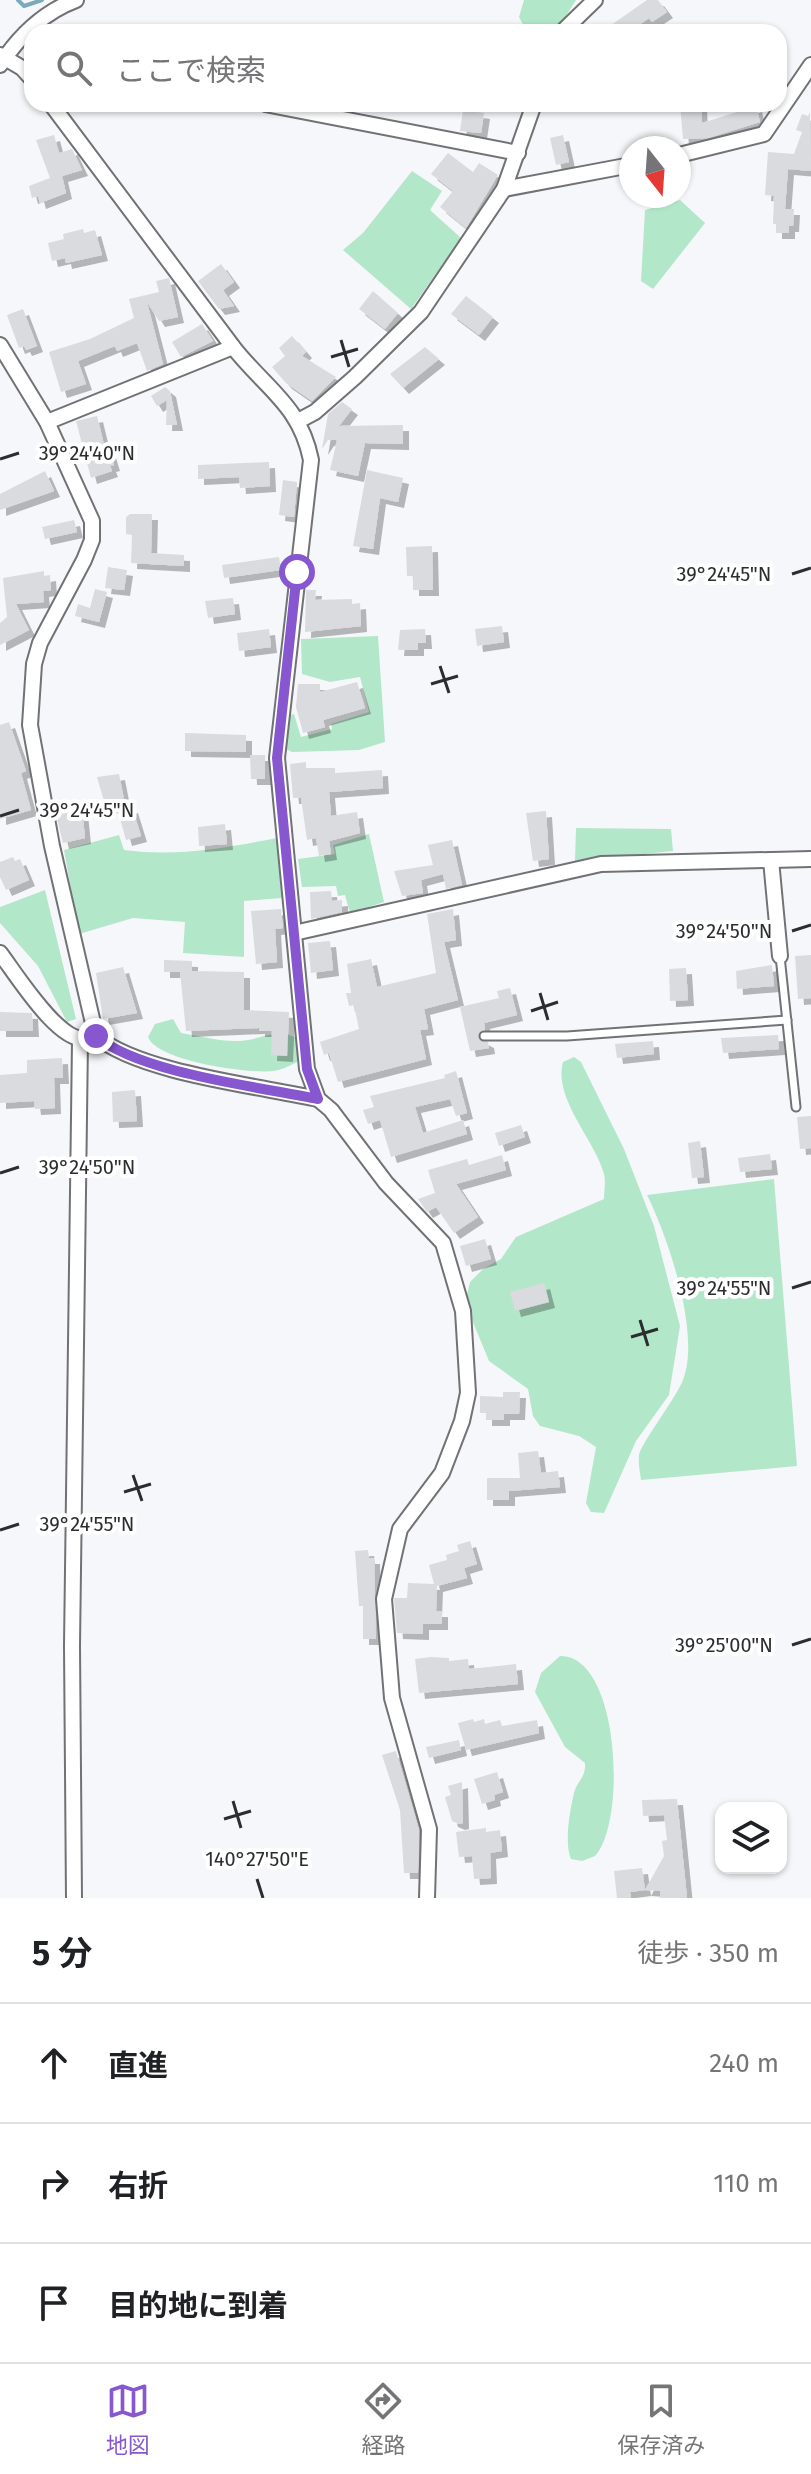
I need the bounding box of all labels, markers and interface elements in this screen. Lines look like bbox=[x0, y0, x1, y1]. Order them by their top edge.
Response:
search box bbox=[24, 24, 787, 112]
icon: search bbox=[52, 46, 96, 90]
text: ここで検索 bbox=[116, 53, 266, 89]
north arrow bbox=[619, 136, 691, 208]
text: 39°24'40"N bbox=[39, 441, 135, 465]
route start bbox=[279, 554, 315, 590]
text: 39°24'45"N bbox=[677, 562, 771, 586]
text: 39°24'45"N bbox=[40, 798, 134, 822]
text: 39°24'50"N bbox=[676, 919, 772, 943]
route end bbox=[78, 1018, 114, 1054]
text: 39°24'50"N bbox=[39, 1155, 135, 1179]
text: 39°24'55"N bbox=[676, 1276, 772, 1300]
text: 39°24'55"N bbox=[39, 1512, 135, 1536]
text: 39°25'00"N bbox=[675, 1633, 773, 1657]
map controls bbox=[715, 1802, 787, 1874]
button: layers bbox=[715, 1802, 787, 1874]
text: 140°27'50"E bbox=[205, 1847, 309, 1871]
text: 5 分 bbox=[32, 1933, 92, 1974]
text: 徒歩 · 350 m bbox=[637, 1938, 779, 1969]
icon: ahead bbox=[32, 2041, 76, 2085]
text: 直進 bbox=[108, 2048, 168, 2084]
text: 240 m bbox=[709, 2048, 779, 2079]
icon: right bbox=[32, 2161, 76, 2205]
text: 右折 bbox=[108, 2168, 168, 2204]
text: 110 m bbox=[713, 2168, 779, 2199]
icon: arrive bbox=[32, 2281, 76, 2325]
text: 目的地に到着 bbox=[108, 2288, 288, 2324]
tab: 地図 bbox=[106, 2379, 150, 2459]
tab: 経路 bbox=[361, 2379, 405, 2459]
tab: 保存済み bbox=[617, 2379, 705, 2459]

